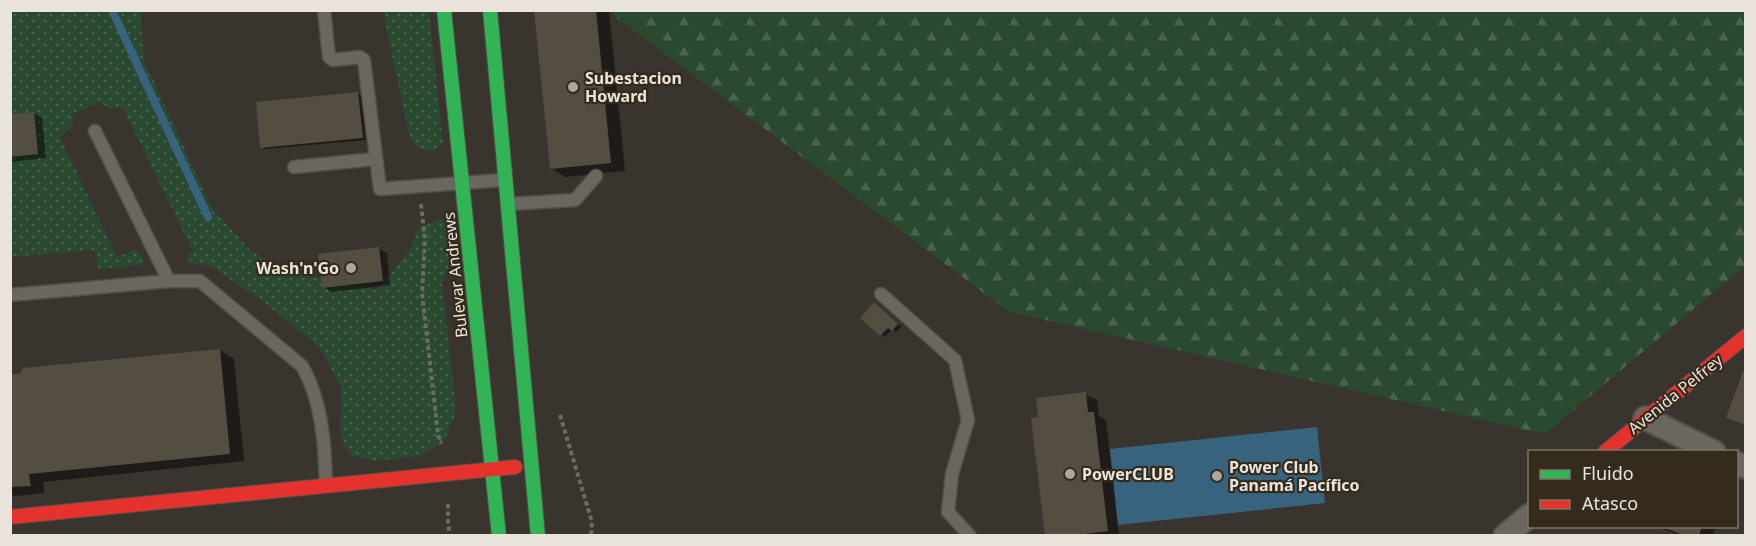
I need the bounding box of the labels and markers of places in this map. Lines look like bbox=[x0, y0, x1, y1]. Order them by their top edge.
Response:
place label: Subestacion Howard bbox=[585, 67, 682, 107]
marker: Subestacion Howard bbox=[566, 80, 580, 94]
place label: Wash'n'Go bbox=[256, 257, 339, 279]
marker: Wash'n'Go bbox=[344, 261, 358, 275]
place label: Power Club Panamá Pacífico bbox=[1229, 456, 1360, 496]
place label: PowerCLUB bbox=[1082, 463, 1174, 485]
marker: PowerCLUB bbox=[1063, 467, 1077, 481]
marker: Power Club Panamá Pacífico bbox=[1210, 469, 1224, 483]

